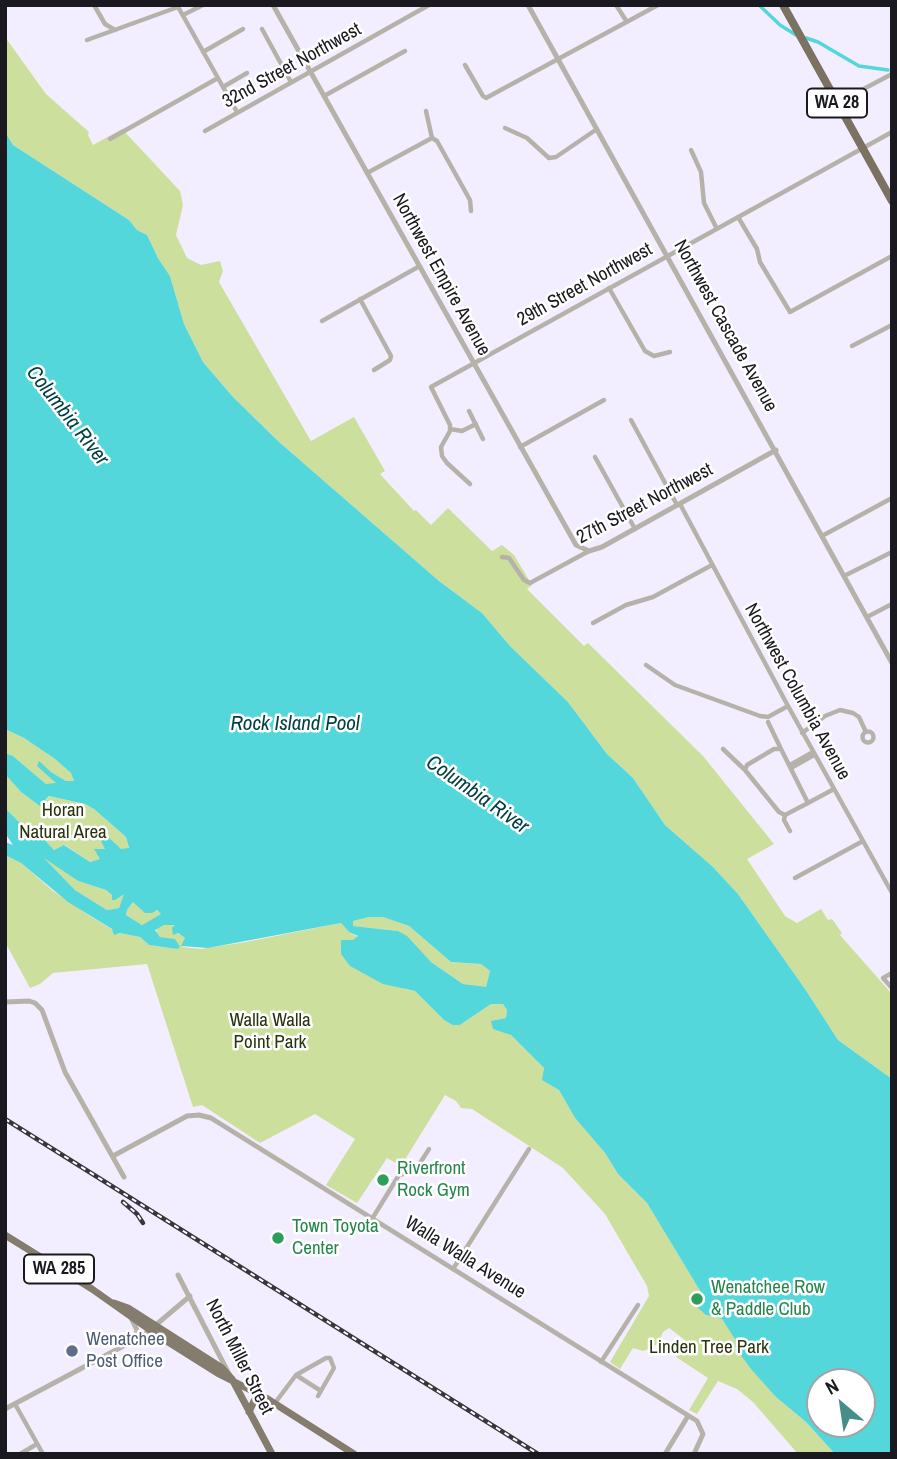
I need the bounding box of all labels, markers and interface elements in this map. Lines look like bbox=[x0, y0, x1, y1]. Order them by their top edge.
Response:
street label: 32nd Street Northwest bbox=[219, 18, 365, 114]
road number: WA 28 bbox=[807, 88, 867, 118]
street label: Northwest Empire Avenue bbox=[387, 190, 495, 360]
street label: Northwest Cascade Avenue bbox=[668, 236, 782, 416]
street label: 29th Street Northwest bbox=[514, 239, 656, 331]
water label: Columbia River bbox=[20, 361, 114, 471]
street label: 27th Street Northwest bbox=[573, 459, 717, 549]
street label: Northwest Columbia Avenue bbox=[739, 600, 855, 784]
water label: Rock Island Pool bbox=[230, 711, 360, 737]
water label: Columbia River bbox=[421, 750, 533, 840]
park label: Horan Natural Area bbox=[19, 800, 107, 844]
park label: Walla Walla Point Park bbox=[229, 1010, 311, 1054]
place label: Riverfront Rock Gym bbox=[397, 1158, 470, 1202]
marker: Riverfront Rock Gym bbox=[375, 1172, 391, 1188]
street label: Walla Walla Avenue bbox=[400, 1212, 530, 1304]
place label: Town Toyota Center bbox=[292, 1216, 379, 1260]
marker: Town Toyota Center bbox=[270, 1230, 286, 1246]
road number: WA 285 bbox=[24, 1254, 94, 1284]
place label: Wenatchee Row & Paddle Club bbox=[711, 1277, 825, 1321]
marker: Wenatchee Row & Paddle Club bbox=[689, 1291, 705, 1307]
street label: North Miller Street bbox=[200, 1296, 278, 1418]
place label: Wenatchee Post Office bbox=[86, 1329, 165, 1373]
park label: Linden Tree Park bbox=[649, 1337, 769, 1359]
marker: Wenatchee Post Office bbox=[64, 1343, 80, 1359]
north arrow bbox=[806, 1368, 876, 1438]
text: N bbox=[821, 1372, 843, 1400]

